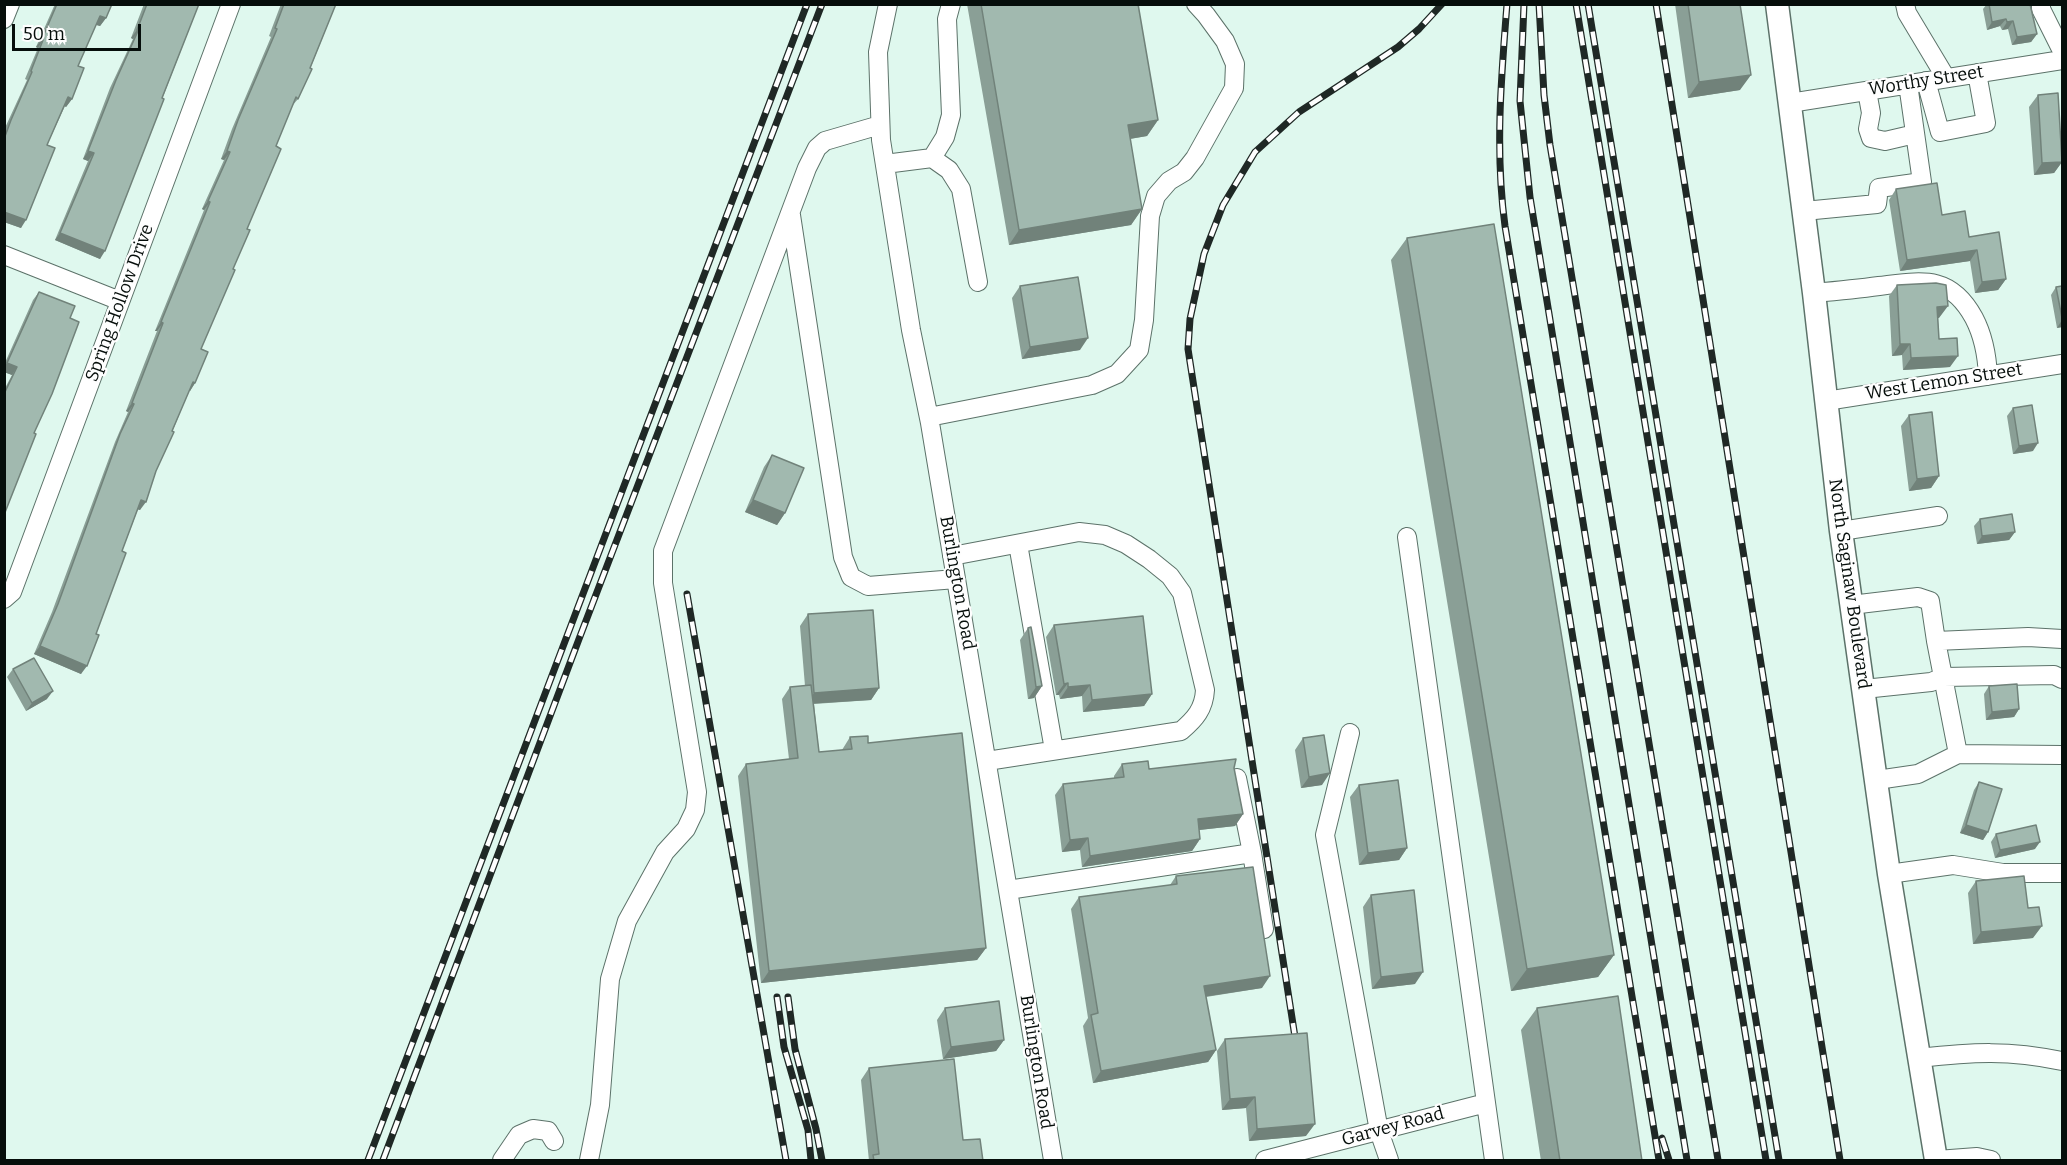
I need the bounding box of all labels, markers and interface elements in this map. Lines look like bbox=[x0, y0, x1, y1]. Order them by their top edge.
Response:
scale bar bbox=[15, 12, 144, 50]
text: 50 m bbox=[23, 23, 65, 45]
street label: Worthy Street bbox=[1867, 61, 1985, 101]
street label: Spring Hollow Drive bbox=[81, 221, 159, 385]
street label: West Lemon Street bbox=[1864, 359, 2024, 405]
street label: North Saginaw Boulevard bbox=[1824, 477, 1874, 691]
street label: Burlington Road bbox=[935, 514, 979, 652]
street label: Burlington Road bbox=[1015, 993, 1057, 1131]
street label: Garvey Road bbox=[1339, 1103, 1447, 1151]

